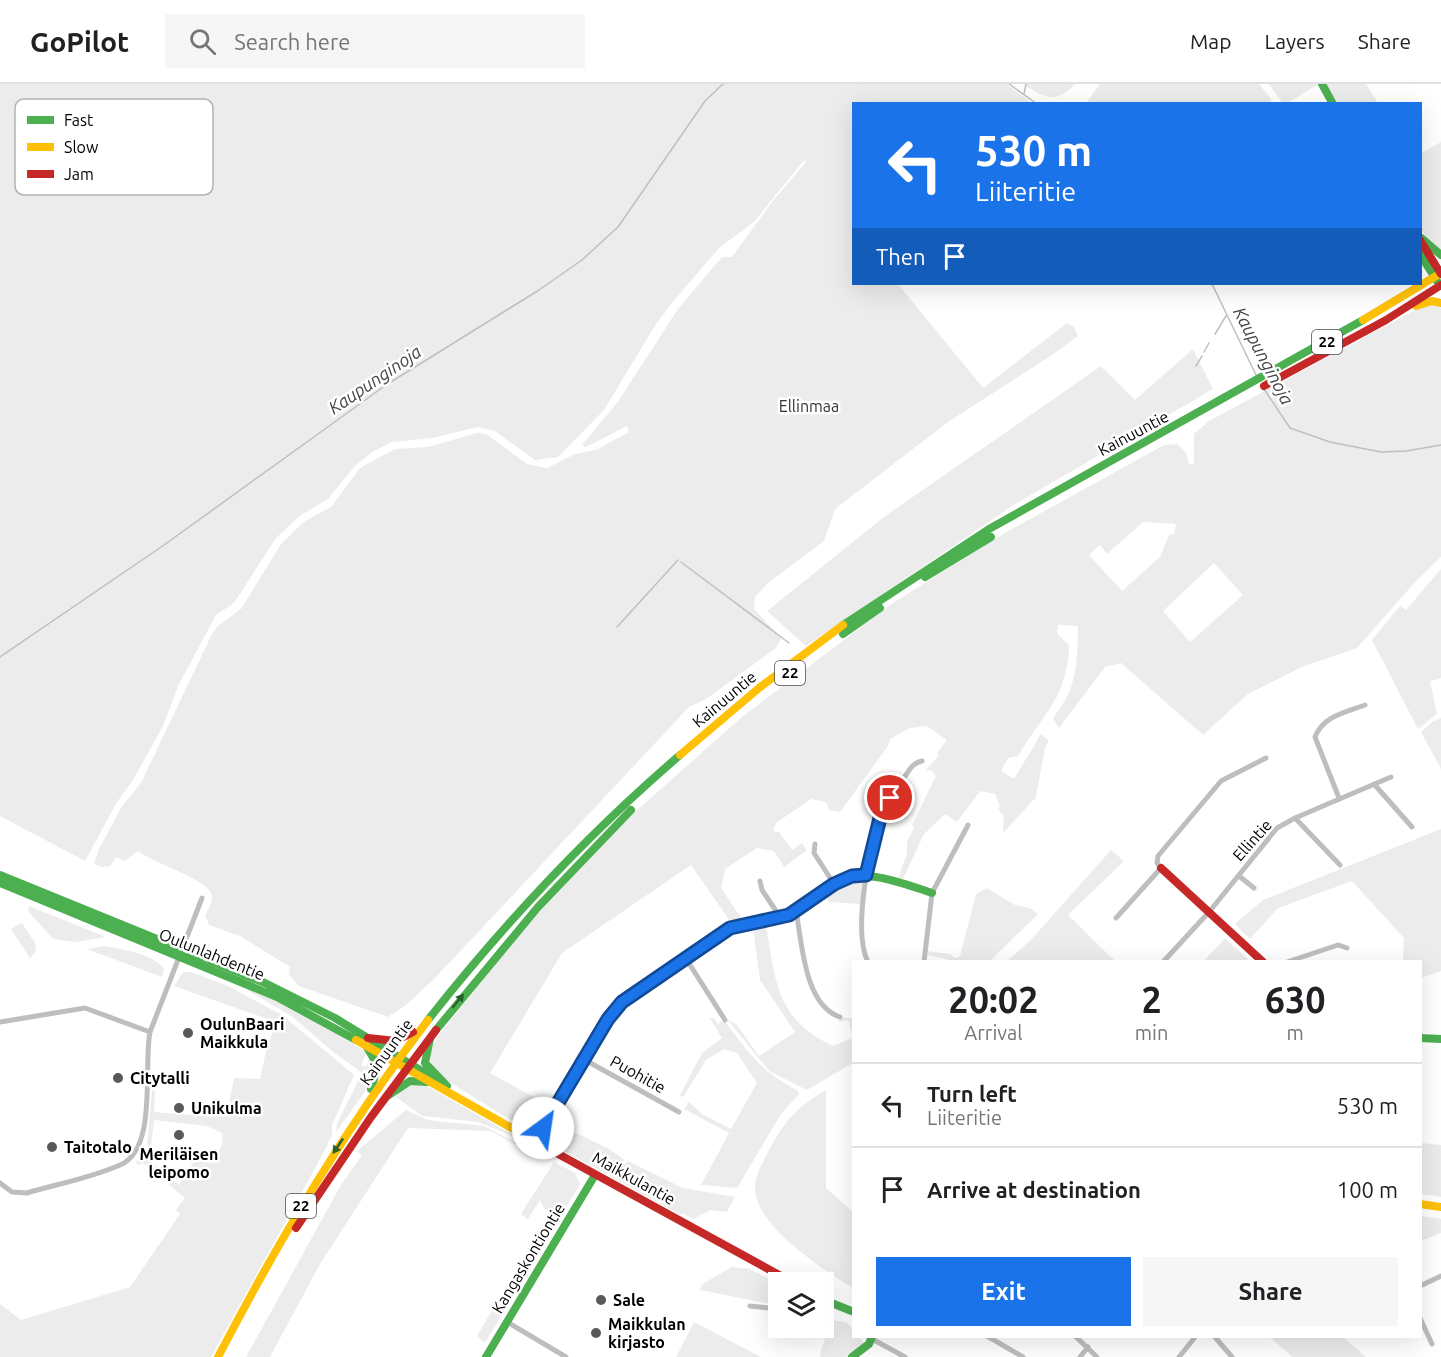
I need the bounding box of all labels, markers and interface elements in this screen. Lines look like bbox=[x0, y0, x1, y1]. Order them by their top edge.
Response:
search box bbox=[165, 14, 585, 68]
icon: search bbox=[186, 25, 219, 58]
text: GoPilot bbox=[30, 26, 129, 57]
text: Search here bbox=[234, 29, 350, 54]
text: Map bbox=[1190, 29, 1231, 53]
text: Layers bbox=[1264, 29, 1325, 53]
text: Share bbox=[1358, 29, 1411, 53]
legend bbox=[15, 99, 213, 195]
text: Fast bbox=[64, 111, 94, 129]
icon: left bbox=[876, 126, 954, 204]
text: 530 m bbox=[975, 127, 1092, 174]
text: Slow bbox=[64, 138, 99, 156]
text: Jam bbox=[64, 165, 94, 183]
text: Liiteritie bbox=[975, 176, 1076, 206]
icon: arrive bbox=[938, 240, 971, 273]
text: Then bbox=[876, 244, 926, 269]
water label: Kaupunginoja bbox=[1230, 303, 1298, 408]
road number: 22 bbox=[1312, 330, 1342, 354]
water label: Kaupunginoja bbox=[324, 341, 425, 418]
park label: Ellinmaa bbox=[779, 397, 839, 415]
street label: Kainuuntie bbox=[1095, 407, 1171, 459]
road number: 22 bbox=[775, 661, 805, 685]
street label: Kainuuntie bbox=[689, 667, 759, 731]
pin bbox=[864, 772, 915, 823]
icon: arrive bbox=[873, 781, 906, 814]
street label: Ellintie bbox=[1229, 816, 1275, 864]
street label: Oulunlahdentie bbox=[157, 925, 267, 983]
text: 20:02 bbox=[948, 979, 1038, 1020]
text: 2 bbox=[1141, 979, 1162, 1020]
text: 630 bbox=[1265, 979, 1326, 1020]
one-way arrow bbox=[451, 993, 464, 1009]
place label: OulunBaari Maikkula bbox=[200, 1015, 285, 1051]
street label: Kainuuntie bbox=[356, 1015, 416, 1089]
text: Arrival bbox=[964, 1021, 1023, 1044]
text: min bbox=[1135, 1021, 1168, 1044]
text: m bbox=[1287, 1021, 1304, 1044]
marker: OulunBaari Maikkula bbox=[181, 1026, 195, 1040]
street label: Puohitie bbox=[607, 1052, 669, 1096]
place label: Citytalli bbox=[130, 1069, 190, 1087]
marker: Citytalli bbox=[111, 1071, 125, 1085]
text: Turn left bbox=[927, 1081, 1017, 1106]
icon: left bbox=[876, 1089, 909, 1122]
text: 530 m bbox=[1337, 1093, 1398, 1118]
position arrow bbox=[511, 1096, 575, 1160]
place label: Unikulma bbox=[191, 1099, 262, 1117]
marker: Unikulma bbox=[172, 1101, 186, 1115]
text: Liiteritie bbox=[927, 1106, 1002, 1129]
marker: Meriläisen leipomo bbox=[172, 1128, 186, 1142]
one-way arrow bbox=[332, 1137, 344, 1153]
place label: Taitotalo bbox=[64, 1138, 132, 1156]
marker: Taitotalo bbox=[45, 1140, 59, 1154]
place label: Meriläisen leipomo bbox=[140, 1145, 218, 1181]
street label: Maikkulantie bbox=[589, 1148, 679, 1208]
icon: arrive bbox=[876, 1173, 909, 1206]
text: Arrive at destination bbox=[927, 1177, 1141, 1202]
text: 100 m bbox=[1337, 1177, 1398, 1202]
road number: 22 bbox=[286, 1194, 316, 1218]
street label: Kangaskontiontie bbox=[488, 1200, 568, 1316]
button: Exit bbox=[876, 1257, 1131, 1326]
button: Share bbox=[1143, 1257, 1398, 1326]
map controls bbox=[768, 1272, 834, 1338]
button: layers bbox=[768, 1272, 834, 1338]
place label: Sale bbox=[613, 1291, 645, 1309]
marker: Sale bbox=[594, 1293, 608, 1307]
place label: Maikkulan kirjasto bbox=[608, 1315, 686, 1351]
marker: Maikkulan kirjasto bbox=[589, 1326, 603, 1340]

